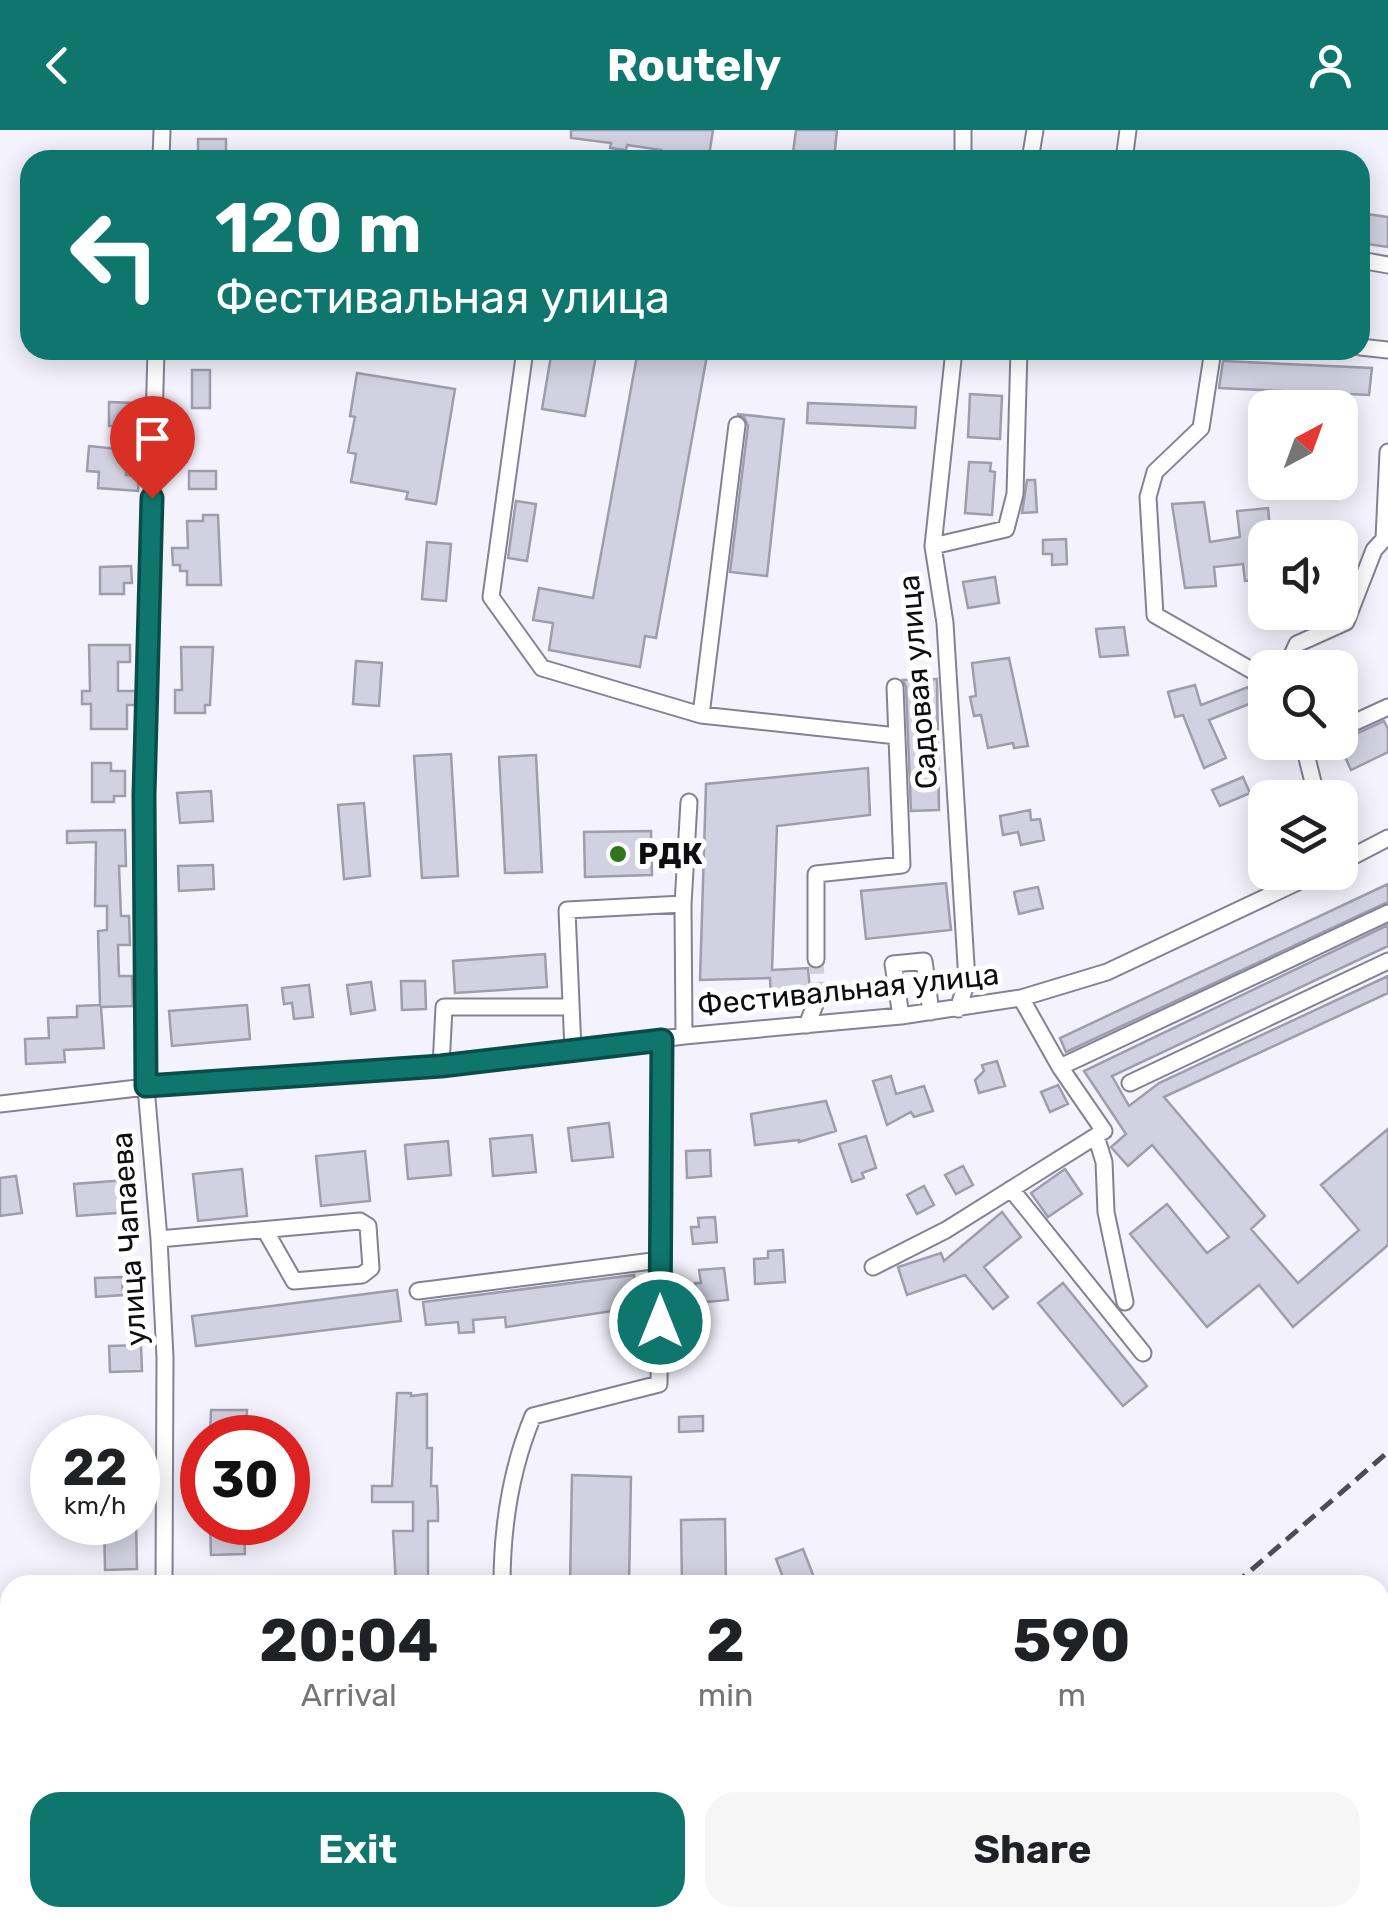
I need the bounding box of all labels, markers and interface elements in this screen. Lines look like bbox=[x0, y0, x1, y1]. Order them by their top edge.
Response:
icon: back bbox=[30, 38, 85, 93]
icon: person bbox=[1303, 38, 1358, 93]
text: Routely bbox=[607, 39, 781, 92]
text: 120 m bbox=[215, 187, 422, 270]
icon: left bbox=[50, 190, 180, 320]
text: Фестивальная улица bbox=[215, 271, 670, 324]
north arrow bbox=[1248, 390, 1358, 500]
map controls bbox=[1248, 390, 1358, 890]
pin bbox=[110, 396, 195, 499]
icon: arrive bbox=[125, 411, 180, 466]
button: sound bbox=[1248, 520, 1358, 630]
street label: Садовая улица bbox=[891, 573, 945, 791]
button: search bbox=[1248, 650, 1358, 760]
button: layers bbox=[1248, 780, 1358, 890]
place label: РДК bbox=[638, 836, 703, 872]
marker: РДК bbox=[607, 843, 629, 865]
street label: Фестивальная улица bbox=[695, 956, 1001, 1024]
street label: улица Чапаева bbox=[104, 1131, 154, 1347]
position arrow bbox=[608, 1270, 712, 1374]
speed limit sign: 30 bbox=[180, 1415, 310, 1545]
text: 22 bbox=[63, 1438, 128, 1498]
text: km/h bbox=[64, 1491, 126, 1520]
text: 20:04 bbox=[259, 1605, 438, 1676]
text: 2 bbox=[706, 1605, 745, 1676]
text: 590 bbox=[1013, 1605, 1131, 1676]
text: Arrival bbox=[301, 1676, 397, 1714]
text: min bbox=[698, 1676, 753, 1714]
text: m bbox=[1057, 1676, 1086, 1714]
button: Exit bbox=[30, 1792, 685, 1907]
button: Share bbox=[705, 1792, 1360, 1907]

